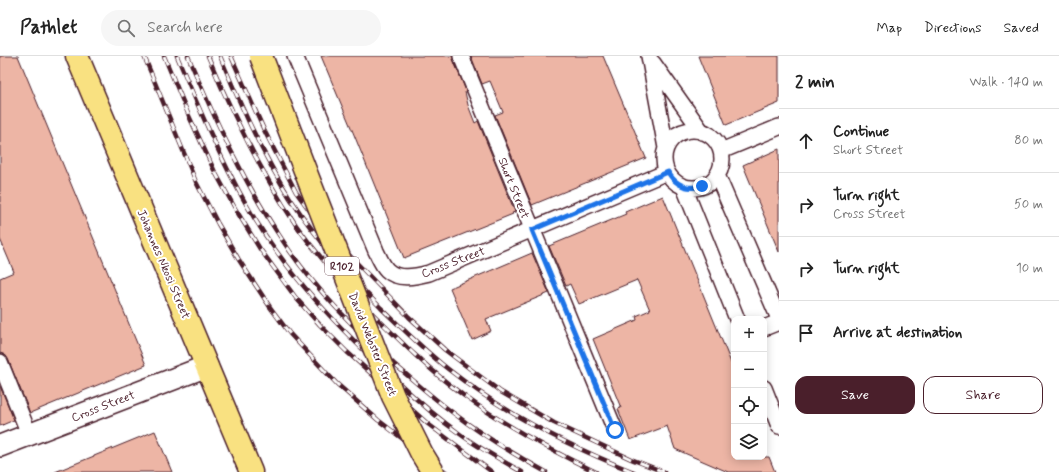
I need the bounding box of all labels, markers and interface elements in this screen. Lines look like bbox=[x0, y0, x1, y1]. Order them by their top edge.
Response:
search box bbox=[101, 10, 381, 46]
text: Pathlet bbox=[20, 15, 77, 40]
icon: search bbox=[115, 17, 137, 39]
text: Search here bbox=[147, 18, 223, 38]
text: Map bbox=[876, 19, 902, 37]
text: Directions bbox=[924, 19, 982, 37]
text: Saved bbox=[1004, 19, 1039, 37]
text: 2 min bbox=[795, 71, 835, 93]
text: Walk · 140 m bbox=[970, 74, 1043, 91]
text: Continue bbox=[833, 122, 889, 142]
icon: ahead bbox=[795, 130, 817, 152]
text: 80 m bbox=[1014, 132, 1043, 149]
text: Short Street bbox=[833, 142, 903, 159]
street label: Short Street bbox=[493, 155, 533, 222]
route end bbox=[693, 177, 711, 195]
text: Turn right bbox=[833, 186, 900, 206]
icon: right bbox=[795, 194, 817, 216]
text: 50 m bbox=[1014, 196, 1043, 213]
text: Cross Street bbox=[833, 206, 906, 223]
street label: Johannes Nkosi Street bbox=[133, 207, 194, 322]
street label: Cross Street bbox=[419, 243, 488, 282]
road number: R102 bbox=[325, 257, 359, 275]
icon: right bbox=[795, 258, 817, 280]
text: Turn right bbox=[833, 259, 900, 279]
text: 10 m bbox=[1016, 260, 1043, 277]
street label: David Webster Street bbox=[344, 290, 400, 399]
map controls bbox=[731, 316, 767, 460]
button: + bbox=[731, 316, 767, 352]
icon: arrive bbox=[795, 322, 817, 344]
text: Arrive at destination bbox=[833, 323, 962, 343]
button: − bbox=[731, 352, 767, 388]
button: Save bbox=[795, 376, 915, 414]
button: Share bbox=[923, 376, 1043, 414]
street label: Cross Street bbox=[69, 387, 138, 426]
button: locate bbox=[731, 388, 767, 424]
route start bbox=[606, 421, 624, 439]
button: layers bbox=[731, 424, 767, 460]

